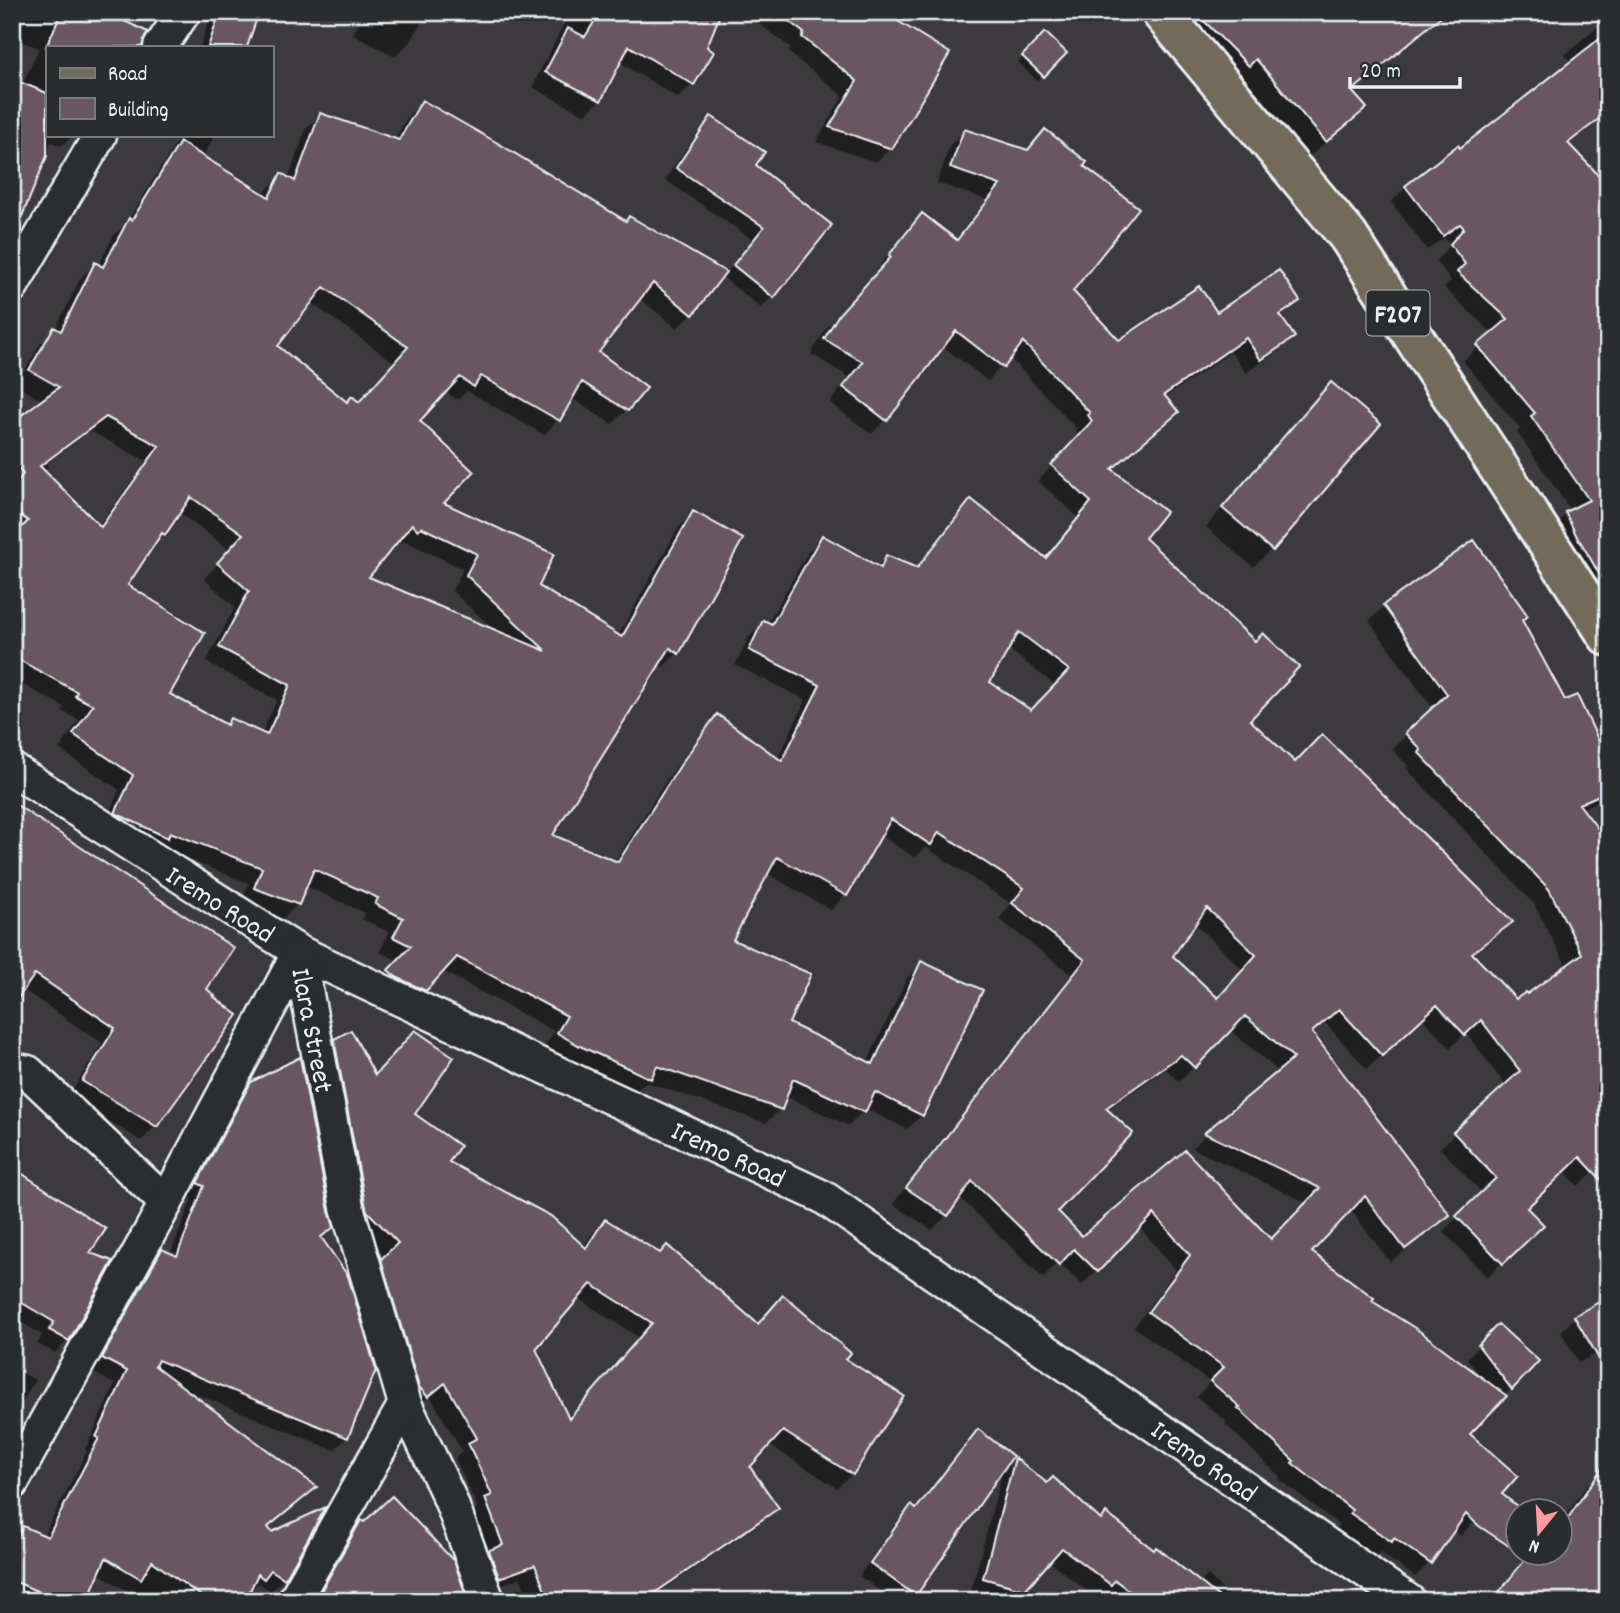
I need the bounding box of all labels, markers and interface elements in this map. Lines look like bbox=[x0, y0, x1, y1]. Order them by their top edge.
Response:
legend bbox=[46, 46, 273, 136]
scale bar bbox=[1350, 46, 1461, 90]
text: 20 m bbox=[1361, 58, 1401, 88]
text: Road bbox=[108, 61, 147, 91]
text: Building bbox=[108, 97, 168, 127]
road number: F207 bbox=[1366, 290, 1430, 336]
street label: Iremo Road bbox=[156, 858, 281, 956]
street label: Ilara Street bbox=[277, 965, 341, 1097]
street label: Iremo Road bbox=[663, 1114, 791, 1201]
street label: Iremo Road bbox=[1141, 1413, 1264, 1515]
north arrow bbox=[1504, 1498, 1574, 1568]
text: N bbox=[1526, 1531, 1543, 1559]

